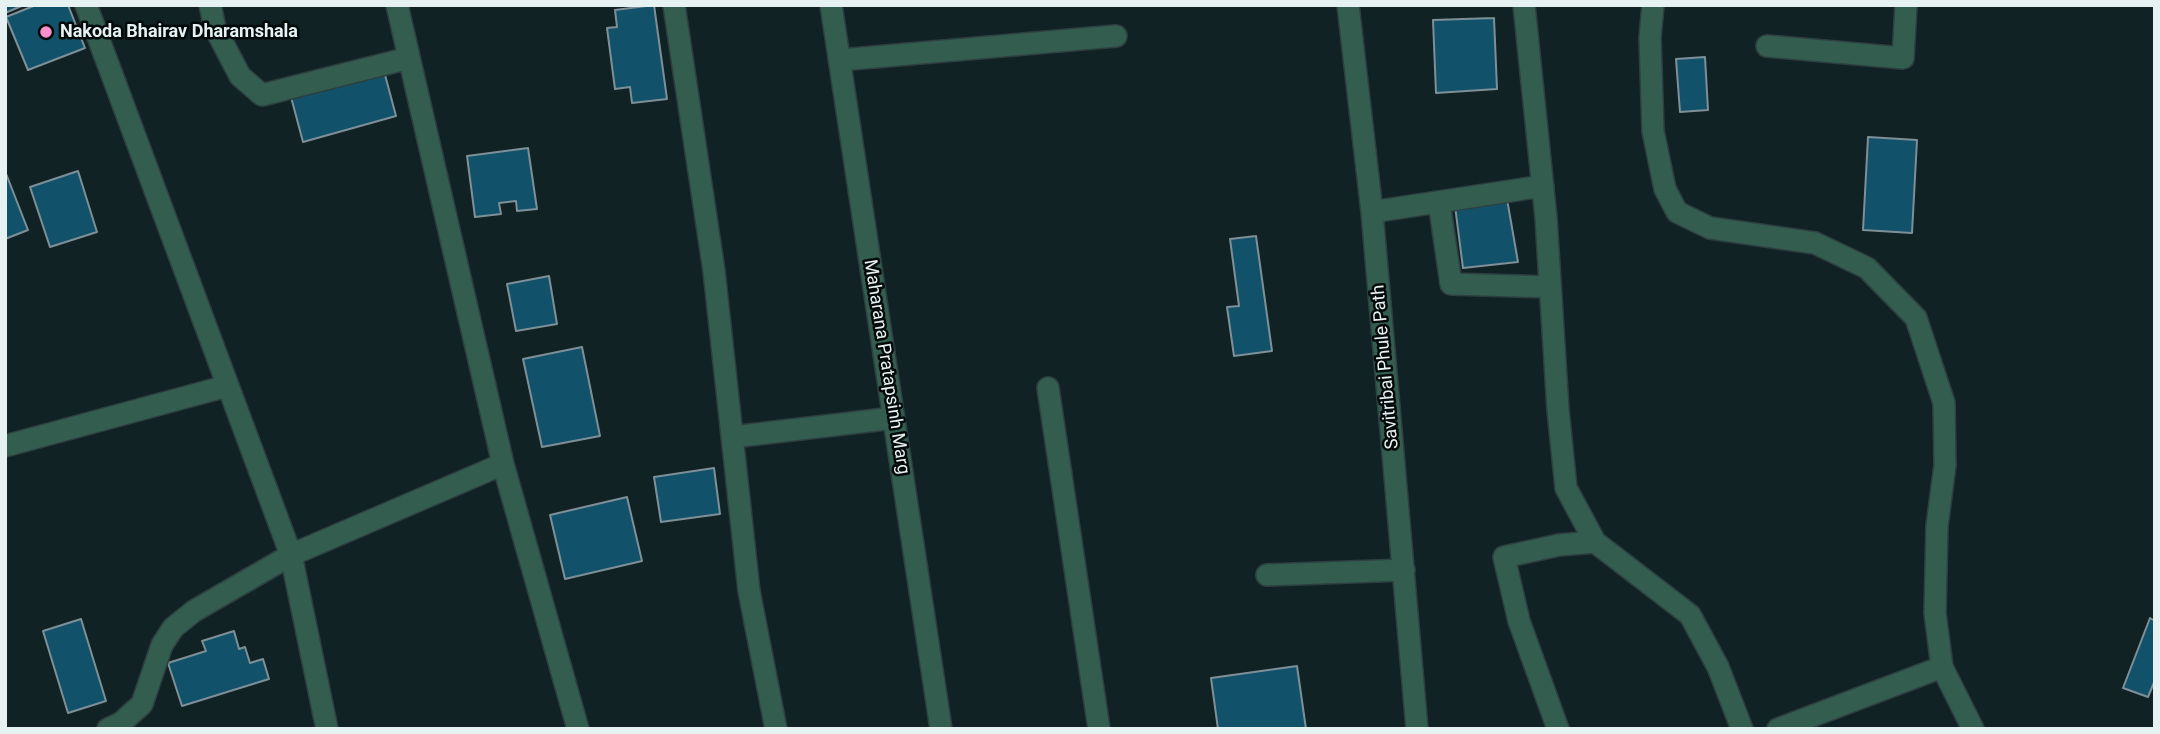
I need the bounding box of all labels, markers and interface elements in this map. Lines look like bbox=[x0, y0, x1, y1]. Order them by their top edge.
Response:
place label: Nakoda Bhairav Dharamshala bbox=[60, 21, 298, 43]
marker: Nakoda Bhairav Dharamshala bbox=[38, 24, 54, 40]
street label: Maharana Pratapsinh Marg bbox=[858, 258, 914, 476]
street label: Savitribai Phule Path bbox=[1368, 284, 1404, 450]

